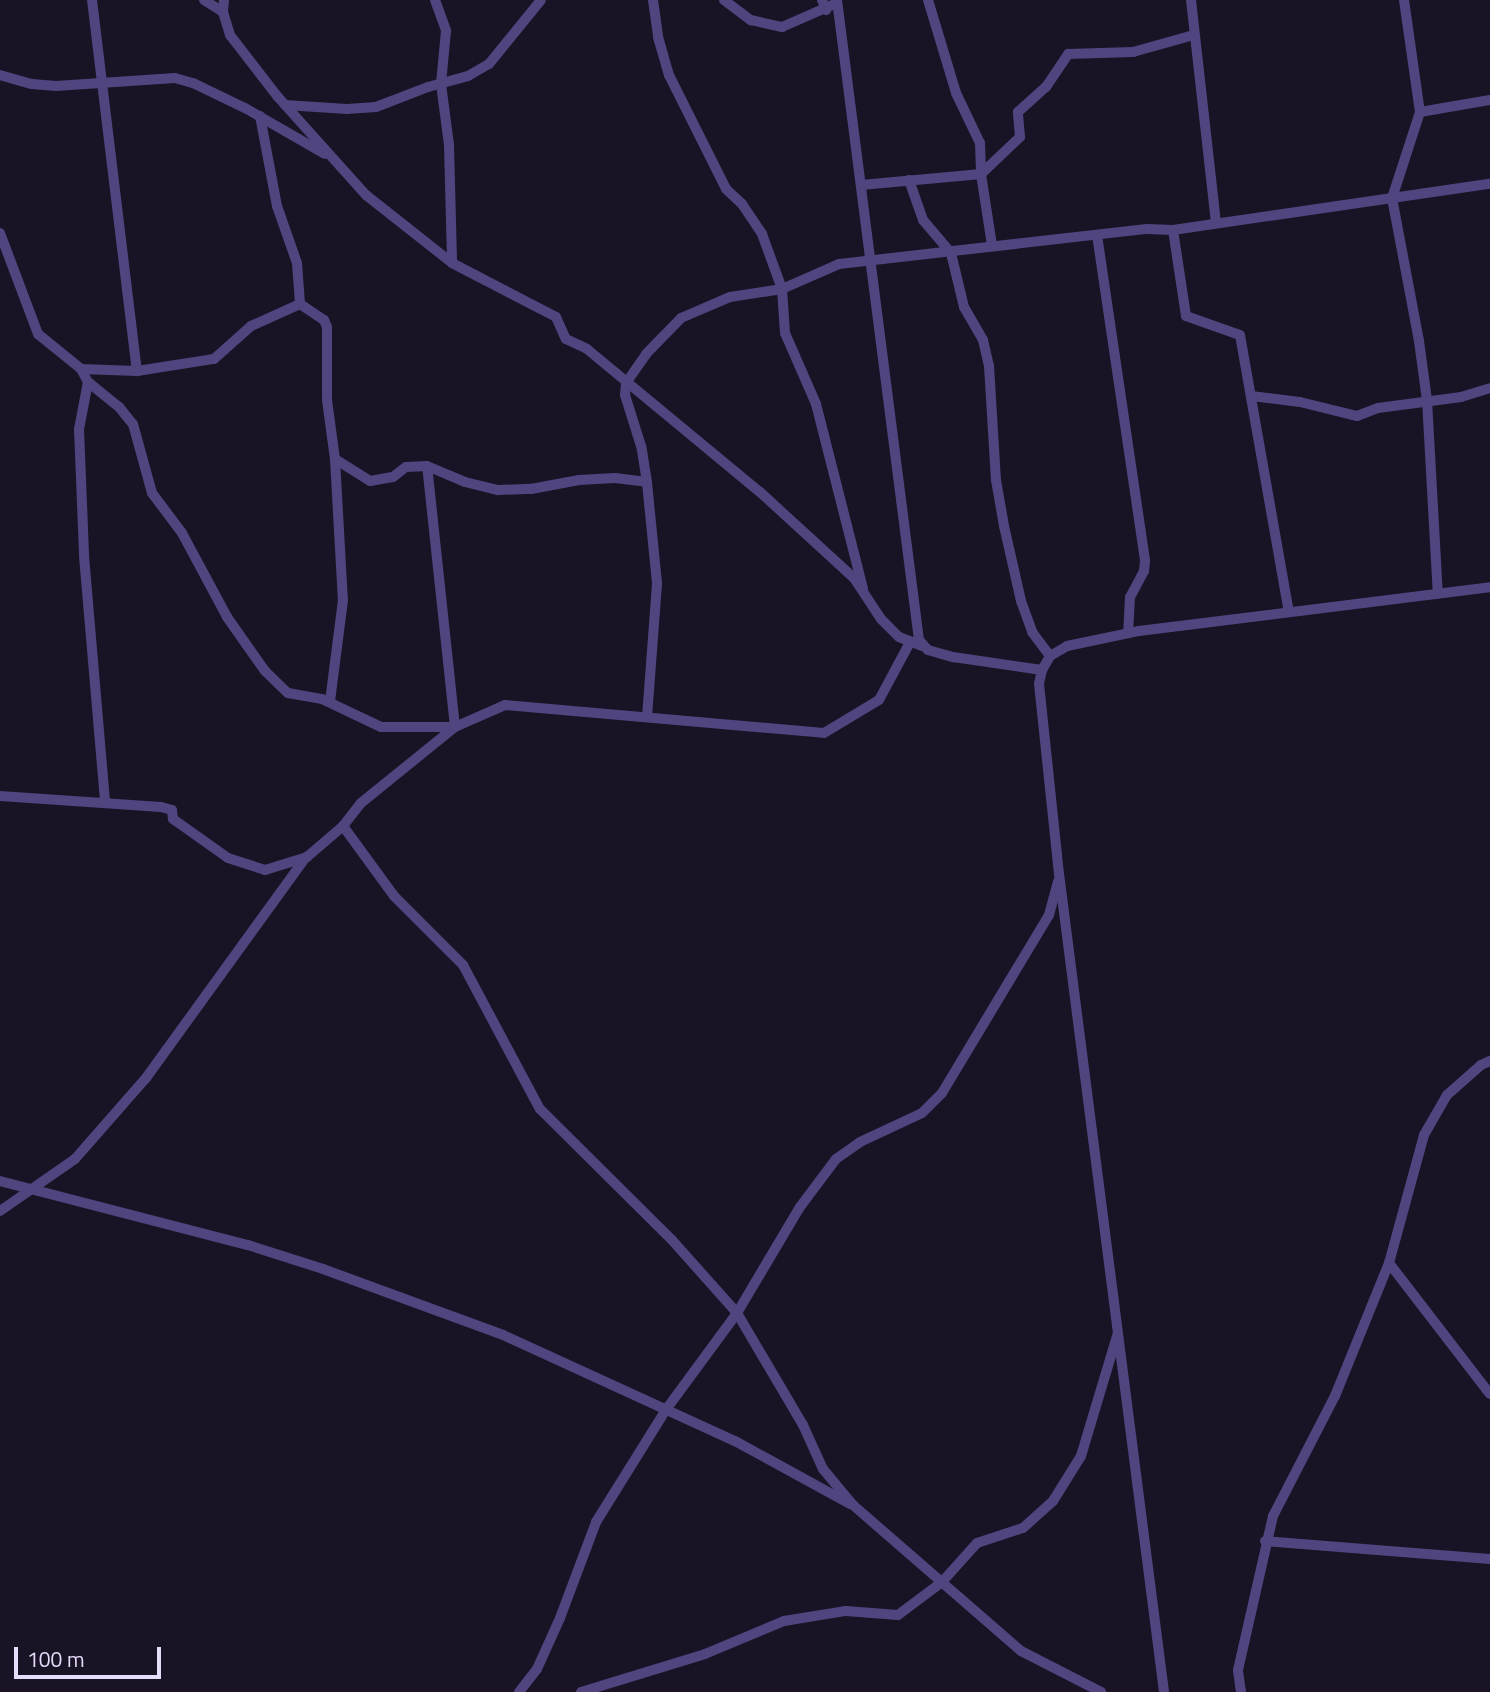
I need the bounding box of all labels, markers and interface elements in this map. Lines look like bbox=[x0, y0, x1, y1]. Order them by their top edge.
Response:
scale bar bbox=[18, 1632, 164, 1676]
text: 100 m bbox=[27, 1643, 84, 1675]

